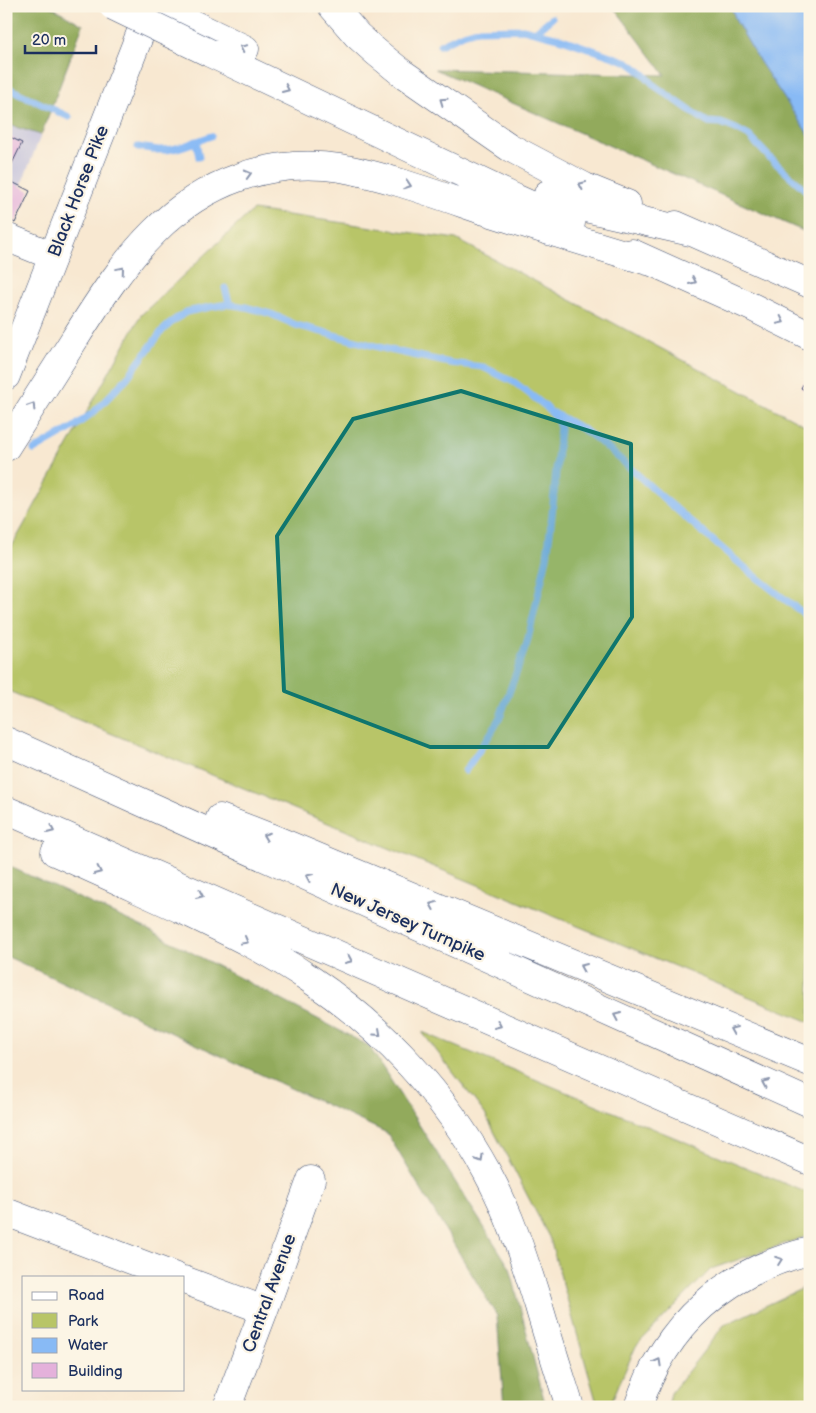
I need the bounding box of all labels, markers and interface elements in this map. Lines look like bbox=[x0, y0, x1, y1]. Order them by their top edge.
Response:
scale bar bbox=[25, 22, 96, 54]
text: 20 m bbox=[32, 31, 66, 50]
one-way arrow bbox=[240, 45, 249, 55]
one-way arrow bbox=[281, 83, 290, 93]
one-way arrow bbox=[440, 98, 449, 107]
street label: Black Horse Pike bbox=[44, 122, 113, 260]
one-way arrow bbox=[244, 169, 252, 179]
one-way arrow bbox=[403, 179, 411, 189]
one-way arrow bbox=[578, 181, 587, 191]
one-way arrow bbox=[115, 266, 124, 275]
one-way arrow bbox=[688, 274, 697, 285]
one-way arrow bbox=[776, 315, 785, 326]
one-way arrow bbox=[26, 402, 36, 411]
one-way arrow bbox=[46, 823, 55, 834]
one-way arrow bbox=[262, 832, 271, 842]
one-way arrow bbox=[93, 865, 102, 876]
one-way arrow bbox=[305, 873, 314, 884]
street label: New Jersey Turnpike bbox=[327, 879, 489, 966]
one-way arrow bbox=[195, 888, 204, 899]
one-way arrow bbox=[429, 900, 437, 910]
one-way arrow bbox=[240, 934, 249, 944]
one-way arrow bbox=[344, 953, 353, 964]
one-way arrow bbox=[579, 963, 588, 974]
one-way arrow bbox=[613, 1011, 622, 1022]
one-way arrow bbox=[493, 1018, 502, 1029]
one-way arrow bbox=[729, 1025, 738, 1036]
one-way arrow bbox=[373, 1027, 382, 1036]
one-way arrow bbox=[761, 1078, 770, 1089]
one-way arrow bbox=[473, 1154, 483, 1163]
street label: Central Avenue bbox=[238, 1231, 301, 1355]
one-way arrow bbox=[774, 1256, 783, 1266]
legend bbox=[22, 1276, 185, 1390]
text: Road bbox=[68, 1286, 104, 1305]
text: Park bbox=[68, 1312, 99, 1331]
text: Water bbox=[68, 1336, 108, 1355]
one-way arrow bbox=[652, 1358, 662, 1367]
text: Building bbox=[68, 1362, 123, 1381]

